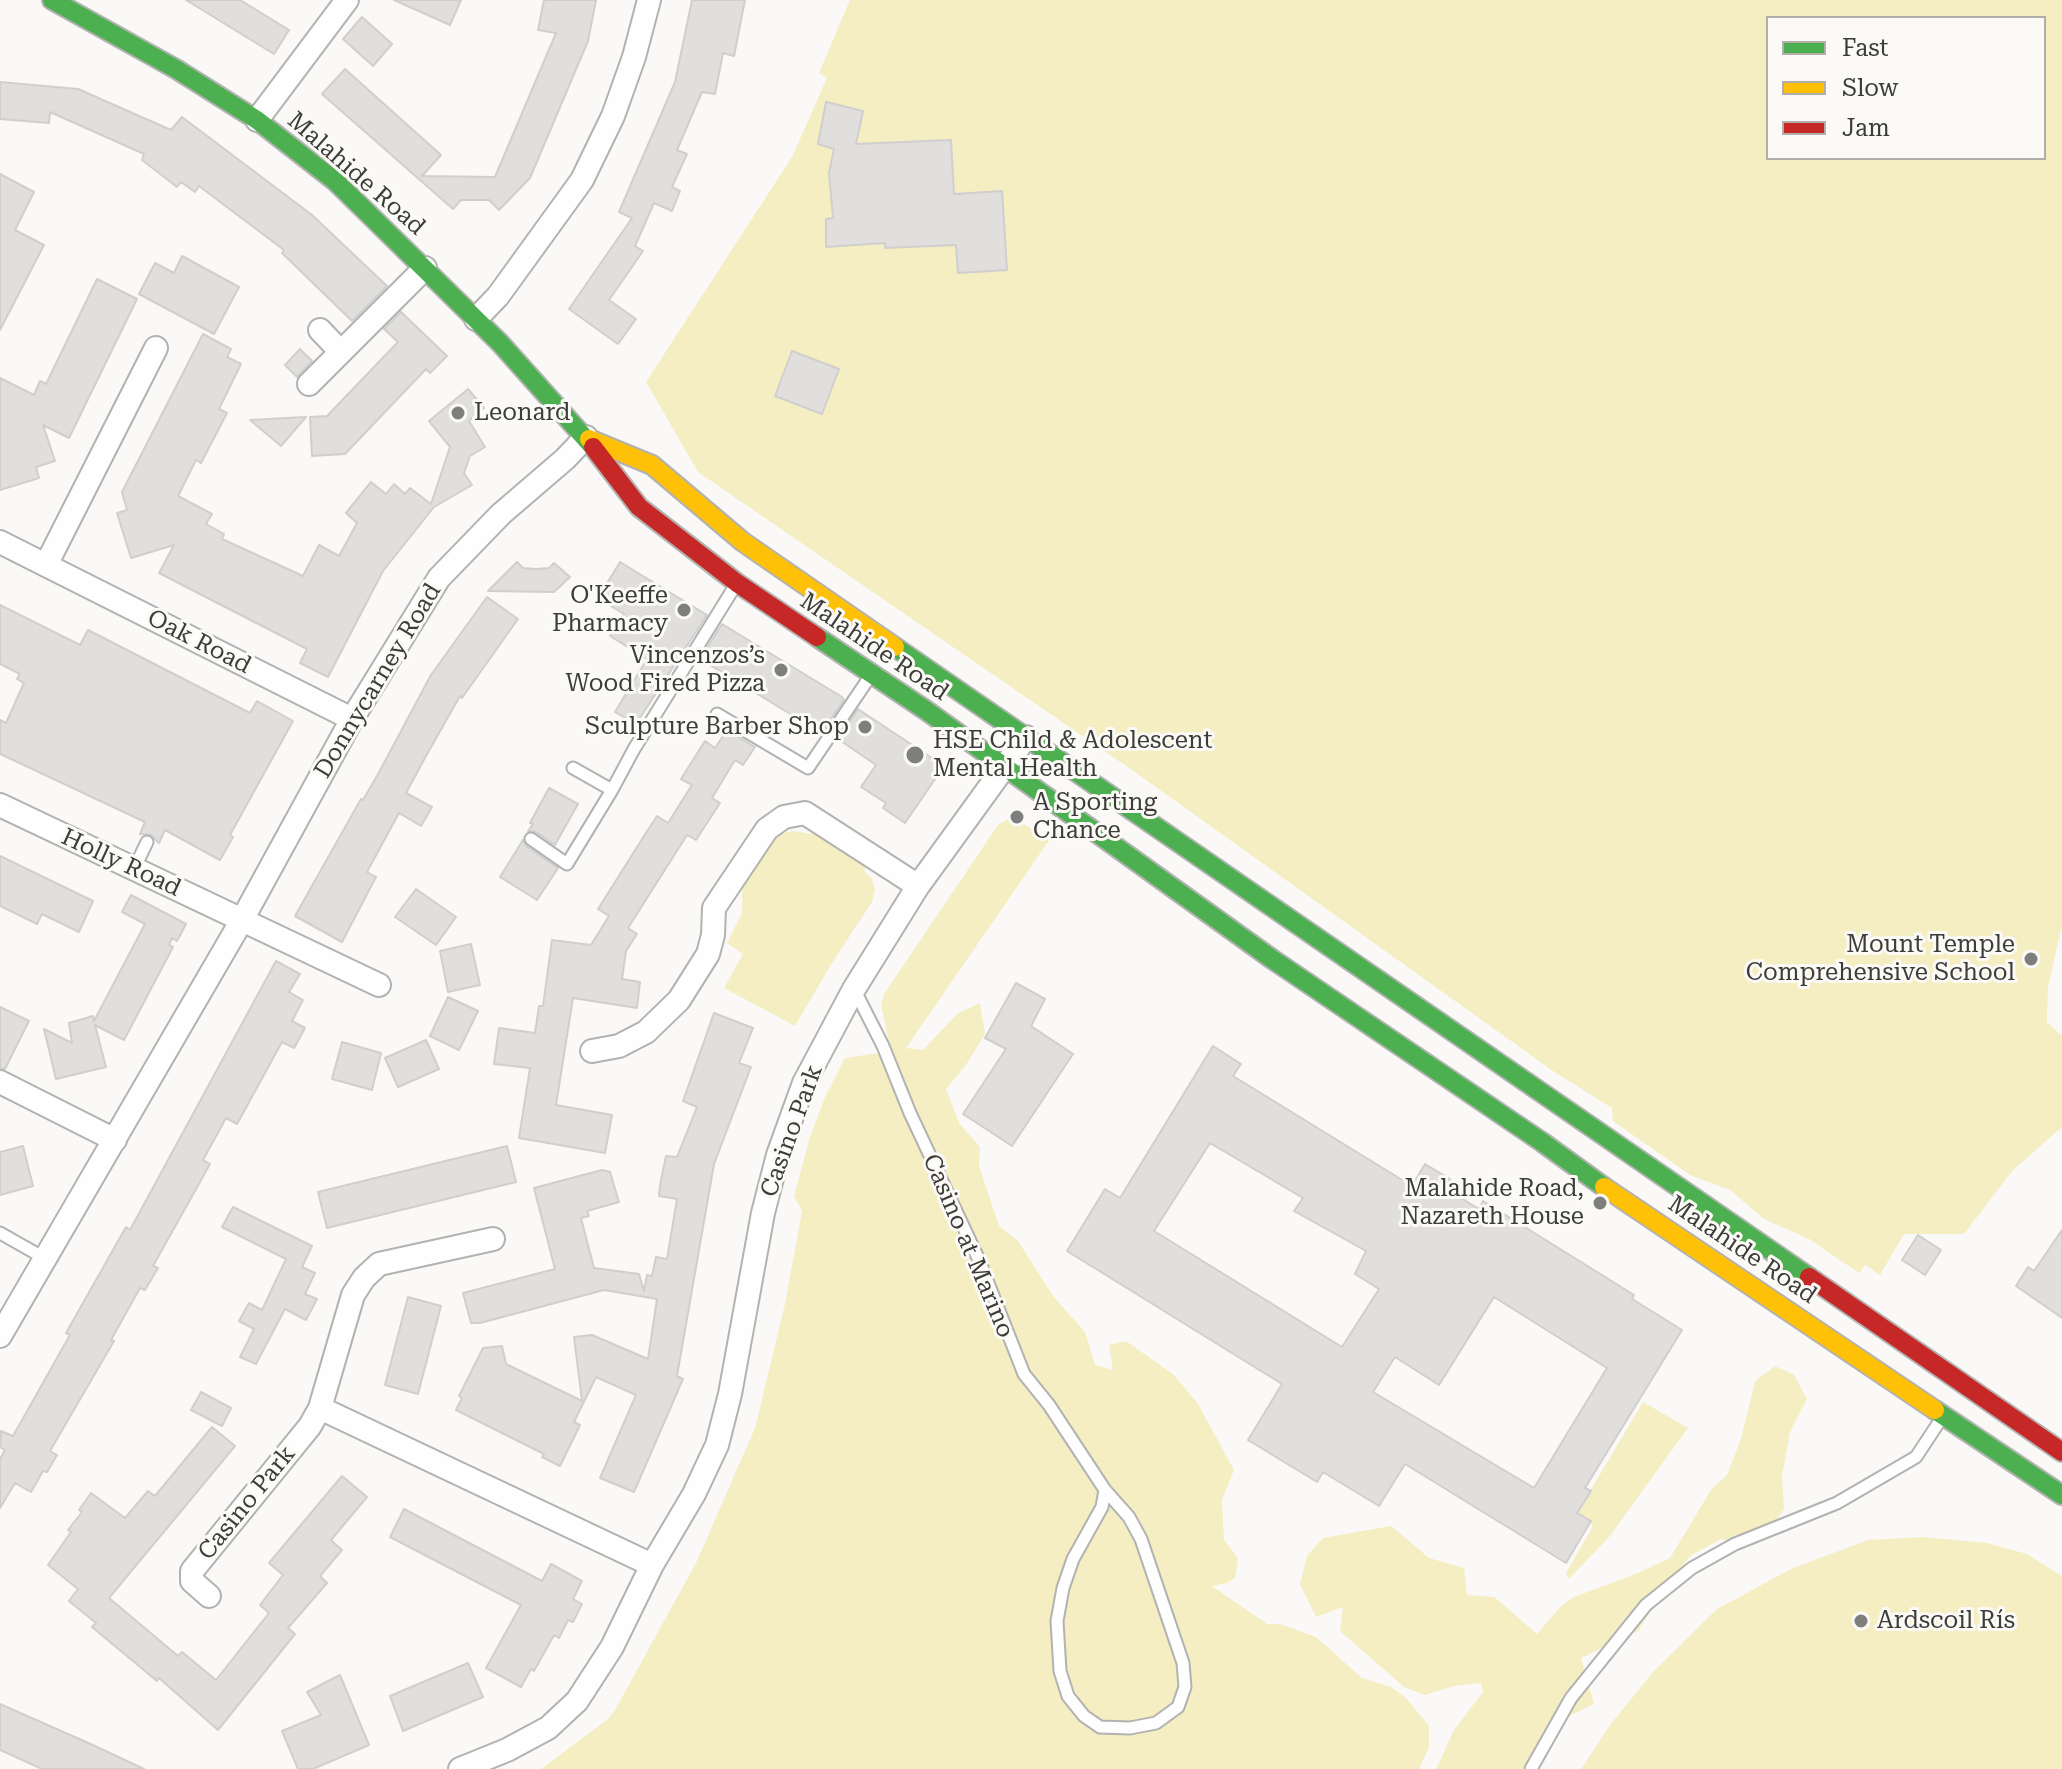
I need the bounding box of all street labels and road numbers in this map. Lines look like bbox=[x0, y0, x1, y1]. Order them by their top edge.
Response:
street label: Malahide Road bbox=[281, 106, 431, 242]
street label: Donnycarney Road bbox=[309, 579, 447, 783]
street label: Malahide Road bbox=[794, 587, 954, 707]
street label: Oak Road bbox=[142, 604, 256, 680]
street label: Holly Road bbox=[57, 823, 185, 903]
street label: Casino Park bbox=[755, 1061, 829, 1201]
street label: Casino at Marino bbox=[916, 1150, 1020, 1342]
street label: Malahide Road bbox=[1662, 1190, 1822, 1310]
street label: Casino Park bbox=[192, 1440, 302, 1566]

